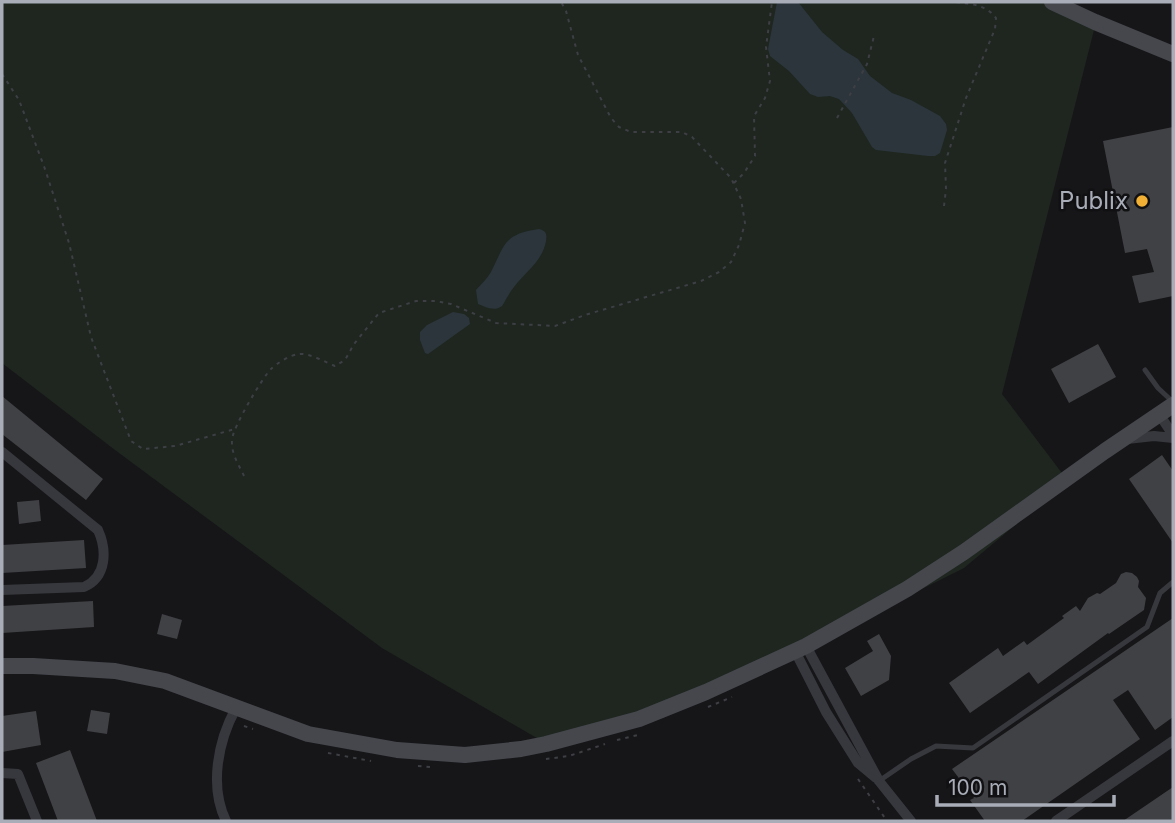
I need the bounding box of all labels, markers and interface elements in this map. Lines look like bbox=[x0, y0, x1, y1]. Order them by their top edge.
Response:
place label: Publix bbox=[1059, 186, 1128, 215]
marker: Publix bbox=[1134, 193, 1150, 209]
scale bar bbox=[937, 764, 1114, 808]
text: 100 m bbox=[948, 775, 1007, 800]

